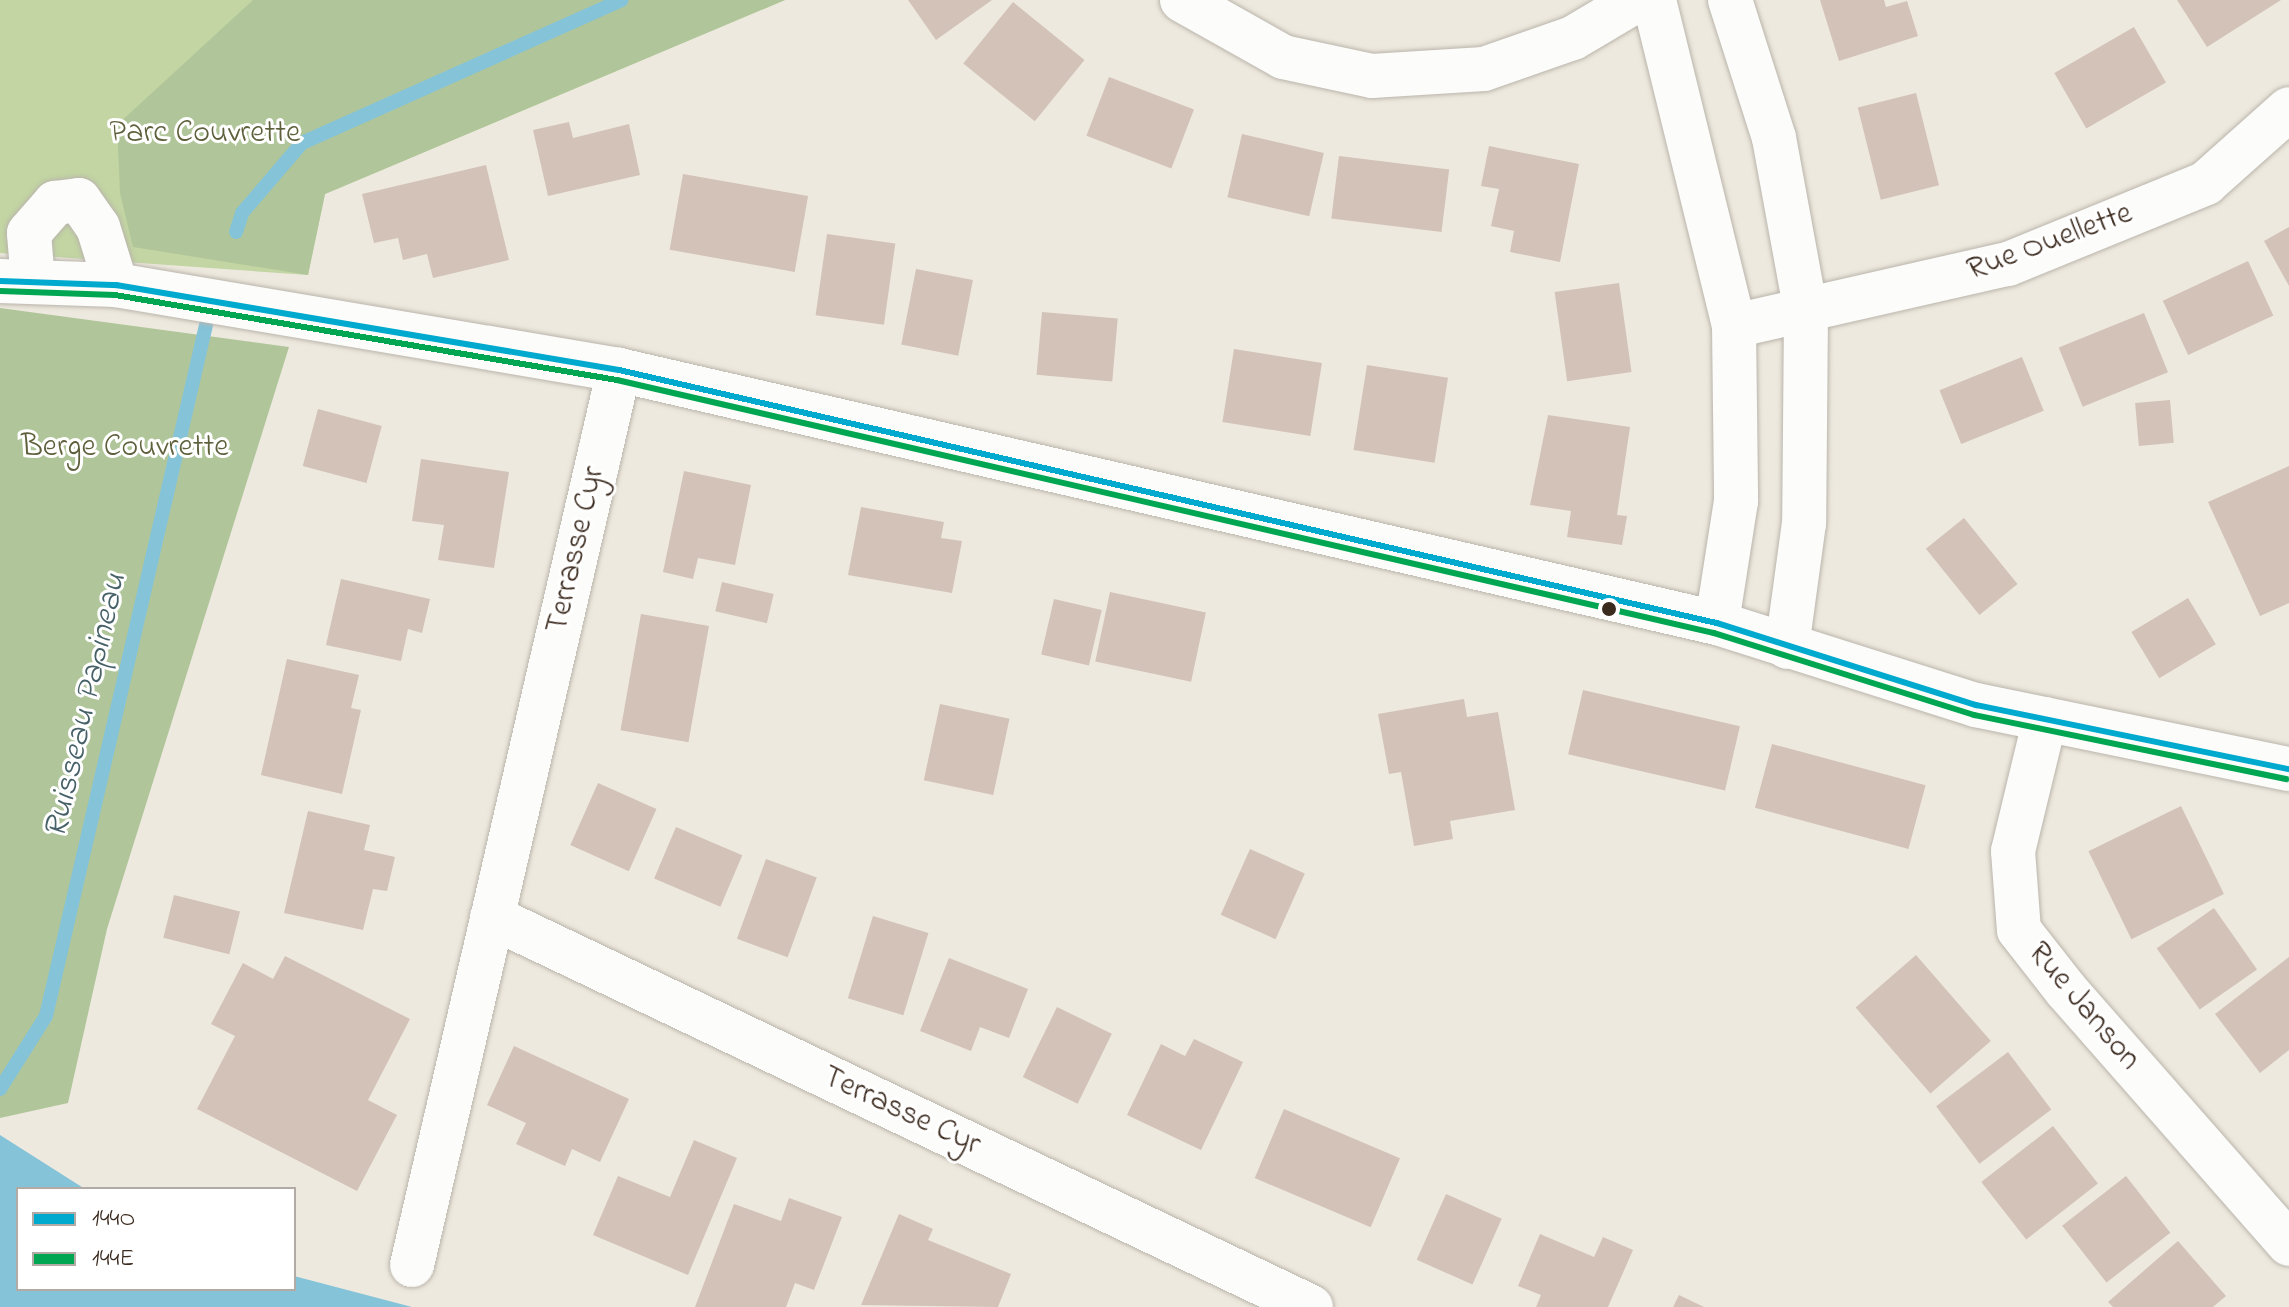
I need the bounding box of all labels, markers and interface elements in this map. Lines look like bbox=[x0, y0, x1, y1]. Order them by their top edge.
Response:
park label: Parc Couvrette bbox=[110, 115, 300, 153]
street label: Rue Ouellette bbox=[1962, 195, 2138, 291]
park label: Berge Couvrette bbox=[21, 429, 229, 467]
street label: Terrasse Cyr bbox=[539, 463, 615, 637]
water label: Ruisseau Papineau bbox=[37, 570, 137, 842]
unlabelled marker bbox=[1601, 601, 1617, 617]
street label: Rue Janson bbox=[2018, 935, 2148, 1079]
street label: Terrasse Cyr bbox=[816, 1059, 986, 1165]
legend bbox=[16, 1187, 296, 1291]
text: 144O bbox=[92, 1202, 135, 1237]
text: 144E bbox=[92, 1242, 134, 1277]

